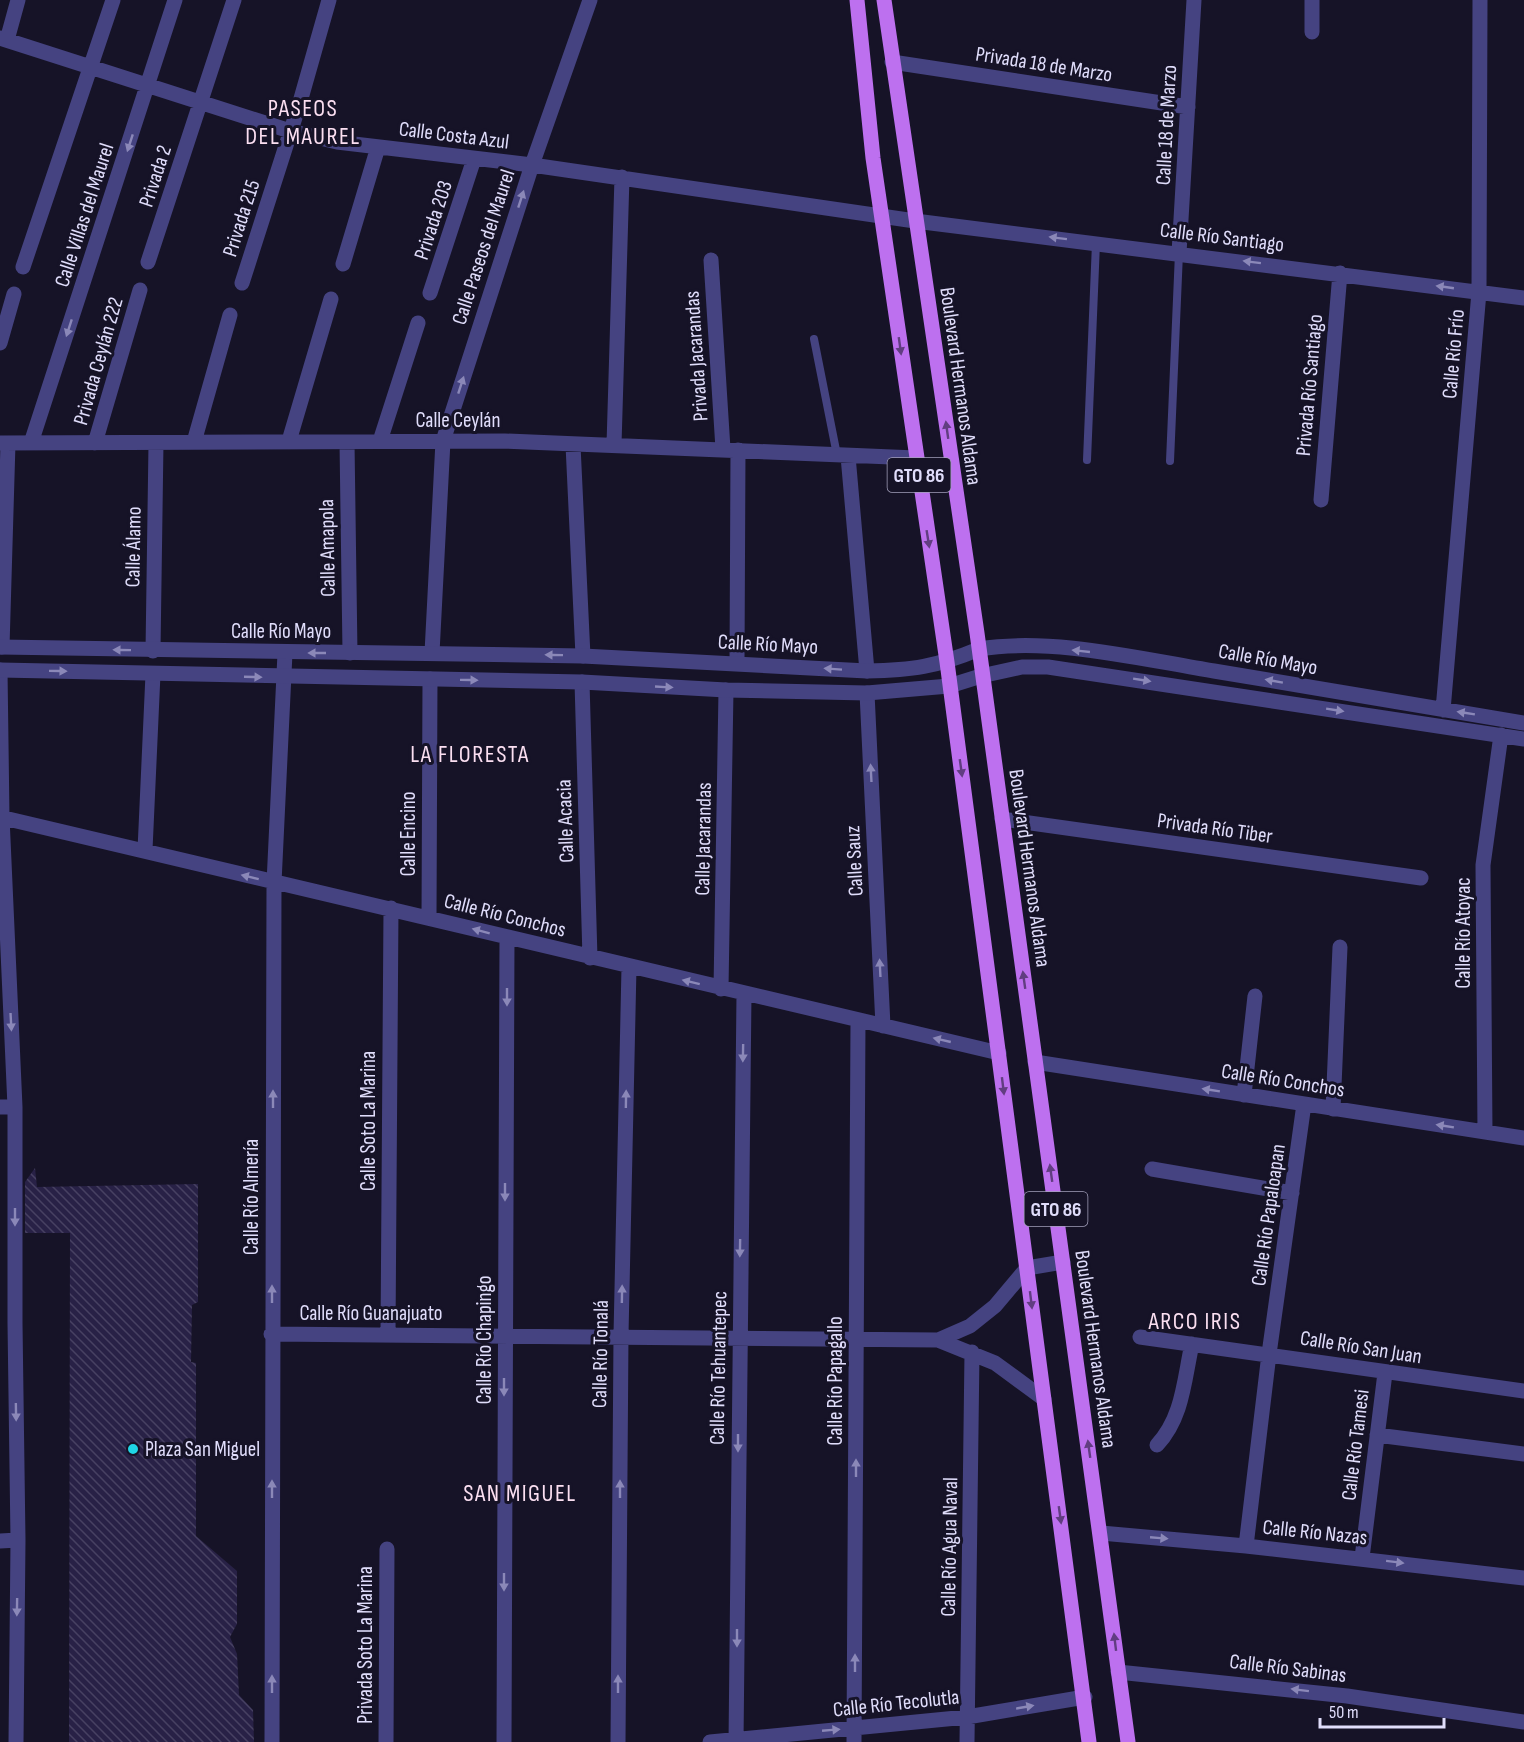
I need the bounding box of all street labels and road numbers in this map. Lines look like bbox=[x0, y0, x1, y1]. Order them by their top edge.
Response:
street label: Privada 18 de Marzo bbox=[974, 41, 1114, 88]
street label: Calle 18 de Marzo bbox=[1151, 64, 1182, 186]
street label: Calle Costa Azul bbox=[397, 116, 510, 155]
street label: Calle Villas del Maurel bbox=[49, 140, 119, 290]
street label: Privada 2 bbox=[134, 142, 177, 210]
street label: Calle Paseos del Maurel bbox=[447, 166, 520, 328]
street label: Privada 215 bbox=[217, 177, 266, 260]
street label: Privada 203 bbox=[409, 177, 458, 263]
street label: Calle Río Santiago bbox=[1158, 217, 1285, 258]
street label: Boulevard Hermanos Aldama bbox=[934, 286, 987, 487]
street label: Privada Jacarandas bbox=[679, 290, 714, 422]
street label: Privada Ceylán 222 bbox=[68, 294, 129, 428]
street label: Calle Río Frío bbox=[1437, 308, 1470, 400]
street label: Privada Río Santiago bbox=[1291, 313, 1328, 457]
street label: Calle Ceylán bbox=[416, 408, 500, 433]
road number: GTO 86 bbox=[888, 458, 950, 492]
street label: Calle Amapola bbox=[314, 499, 341, 597]
street label: Calle Álamo bbox=[120, 506, 147, 588]
street label: Calle Río Mayo bbox=[231, 619, 331, 644]
street label: Calle Río Mayo bbox=[717, 629, 819, 660]
street label: Calle Río Mayo bbox=[1216, 638, 1319, 681]
street label: Boulevard Hermanos Aldama bbox=[1003, 768, 1056, 969]
street label: Calle Acacia bbox=[552, 779, 579, 863]
street label: Calle Jacarandas bbox=[690, 782, 717, 896]
street label: Calle Encino bbox=[396, 791, 421, 877]
street label: Privada Río Tiber bbox=[1156, 808, 1274, 849]
street label: Calle Sauz bbox=[840, 824, 869, 897]
street label: Calle Río Atoyac bbox=[1451, 877, 1476, 989]
street label: Calle Río Conchos bbox=[441, 888, 568, 943]
street label: Calle Soto La Marina bbox=[356, 1051, 381, 1191]
street label: Calle Río Conchos bbox=[1219, 1058, 1346, 1103]
street label: Calle Río Almería bbox=[239, 1139, 264, 1255]
street label: Calle Río Papaloapan bbox=[1246, 1143, 1291, 1288]
road number: GTO 86 bbox=[1024, 1192, 1088, 1226]
street label: Boulevard Hermanos Aldama bbox=[1069, 1249, 1122, 1450]
street label: Calle Río Chapingo bbox=[472, 1275, 497, 1405]
street label: Calle Río Tehuantepec bbox=[705, 1291, 732, 1445]
street label: Calle Río Tonalá bbox=[587, 1300, 614, 1408]
street label: Calle Río Guanajuato bbox=[299, 1301, 443, 1326]
street label: Calle Río Papagallo bbox=[823, 1316, 848, 1446]
street label: Calle Río San Juan bbox=[1298, 1326, 1423, 1369]
street label: Calle Río Tamesi bbox=[1336, 1388, 1375, 1502]
street label: Calle Río Agua Naval bbox=[936, 1477, 963, 1617]
street label: Calle Río Nazas bbox=[1261, 1515, 1369, 1550]
street label: Privada Soto La Marina bbox=[353, 1566, 378, 1724]
street label: Calle Río Sabinas bbox=[1228, 1649, 1348, 1688]
street label: Calle Río Tecolutla bbox=[832, 1684, 960, 1723]

